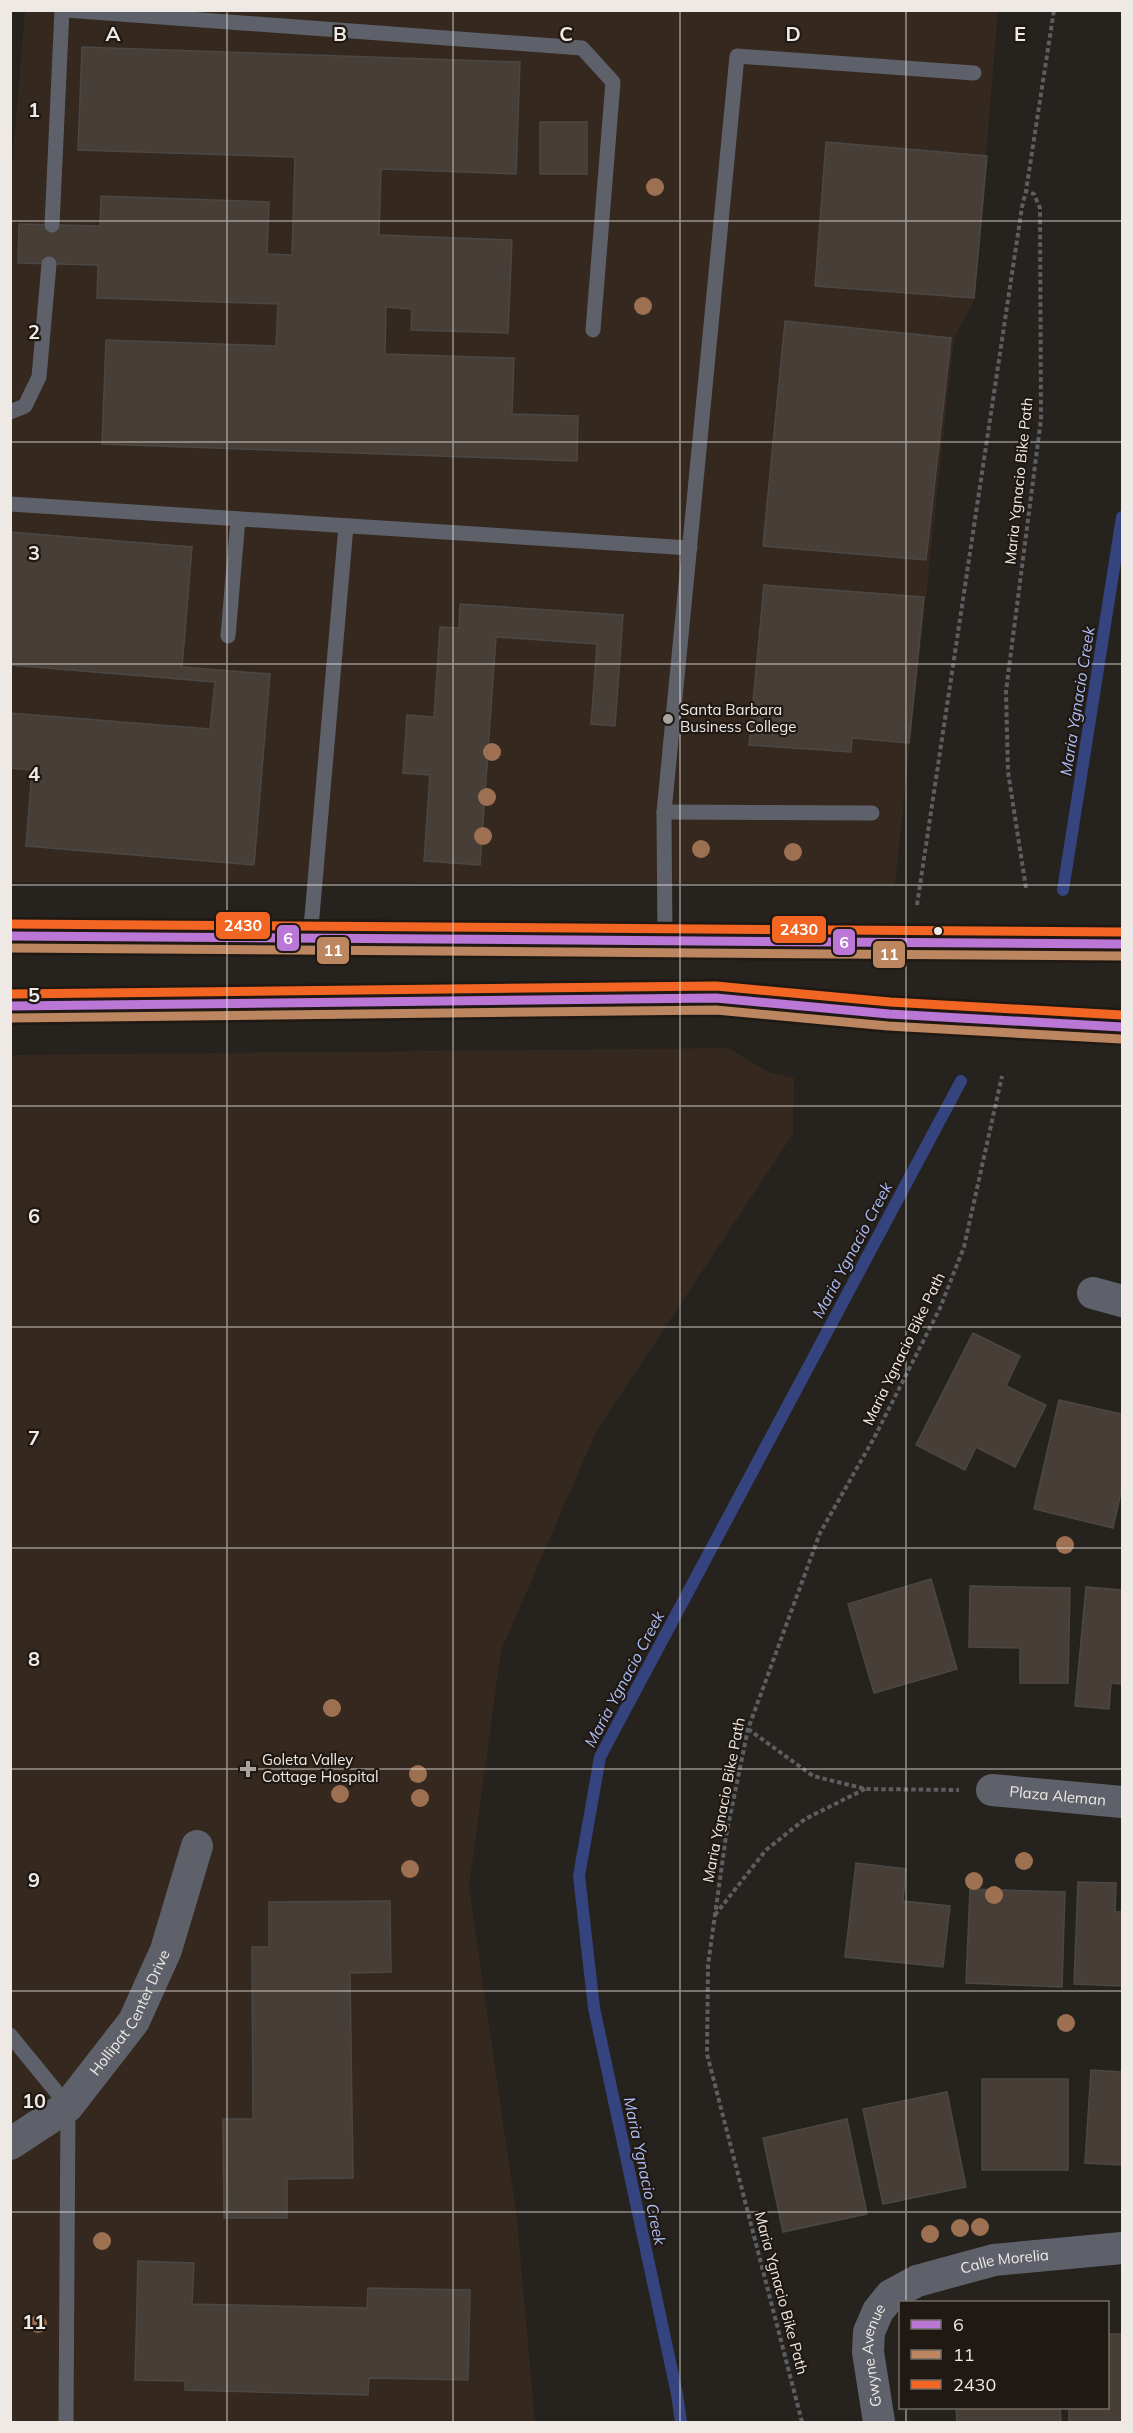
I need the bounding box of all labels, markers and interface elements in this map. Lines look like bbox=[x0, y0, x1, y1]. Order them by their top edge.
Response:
text: A bbox=[106, 21, 121, 46]
text: B bbox=[333, 21, 347, 46]
text: C bbox=[559, 21, 573, 46]
text: D bbox=[785, 21, 801, 46]
text: E bbox=[1014, 21, 1026, 46]
text: 1 bbox=[28, 97, 40, 122]
text: 2 bbox=[28, 319, 40, 344]
street label: Maria Ygnacio Bike Path bbox=[1000, 396, 1037, 565]
text: 3 bbox=[28, 540, 40, 565]
water label: Maria Ygnacio Creek bbox=[1055, 624, 1099, 777]
place label: Santa Barbara Business College bbox=[680, 700, 796, 736]
marker: Santa Barbara Business College bbox=[661, 712, 675, 726]
text: 4 bbox=[28, 761, 40, 786]
line badge: 2430 bbox=[215, 911, 271, 940]
text: 2430 bbox=[224, 915, 262, 935]
line badge: 2430 bbox=[771, 915, 827, 944]
text: 2430 bbox=[780, 919, 818, 939]
line badge: 6 bbox=[276, 924, 300, 952]
unlabelled marker bbox=[932, 925, 944, 937]
text: 6 bbox=[283, 928, 293, 948]
line badge: 6 bbox=[832, 928, 856, 956]
text: 6 bbox=[839, 932, 849, 952]
line badge: 11 bbox=[316, 936, 350, 965]
text: 11 bbox=[323, 940, 343, 960]
line badge: 11 bbox=[872, 940, 906, 969]
text: 11 bbox=[879, 944, 899, 964]
text: 5 bbox=[28, 982, 40, 1007]
water label: Maria Ygnacio Creek bbox=[808, 1178, 897, 1321]
text: 6 bbox=[28, 1203, 40, 1228]
street label: Maria Ygnacio Bike Path bbox=[858, 1269, 949, 1428]
text: 7 bbox=[28, 1425, 40, 1450]
water label: Maria Ygnacio Creek bbox=[580, 1607, 669, 1750]
text: 8 bbox=[28, 1646, 40, 1671]
street label: Maria Ygnacio Bike Path bbox=[698, 1716, 749, 1884]
place label: Goleta Valley Cottage Hospital bbox=[262, 1750, 379, 1786]
marker: Goleta Valley Cottage Hospital bbox=[239, 1760, 257, 1778]
street label: Plaza Aleman bbox=[1009, 1782, 1107, 1809]
text: 9 bbox=[28, 1867, 40, 1892]
street label: Hollipat Center Drive bbox=[85, 1947, 174, 2079]
text: 10 bbox=[22, 2088, 46, 2113]
water label: Maria Ygnacio Creek bbox=[620, 2095, 671, 2248]
street label: Maria Ygnacio Bike Path bbox=[751, 2209, 812, 2376]
street label: Calle Morelia bbox=[958, 2245, 1050, 2278]
street label: Gwyne Avenue bbox=[858, 2299, 889, 2408]
legend bbox=[899, 2301, 1109, 2409]
text: 11 bbox=[22, 2309, 46, 2334]
text: 6 bbox=[953, 2313, 964, 2336]
text: 11 bbox=[953, 2343, 975, 2366]
text: 2430 bbox=[953, 2373, 996, 2396]

